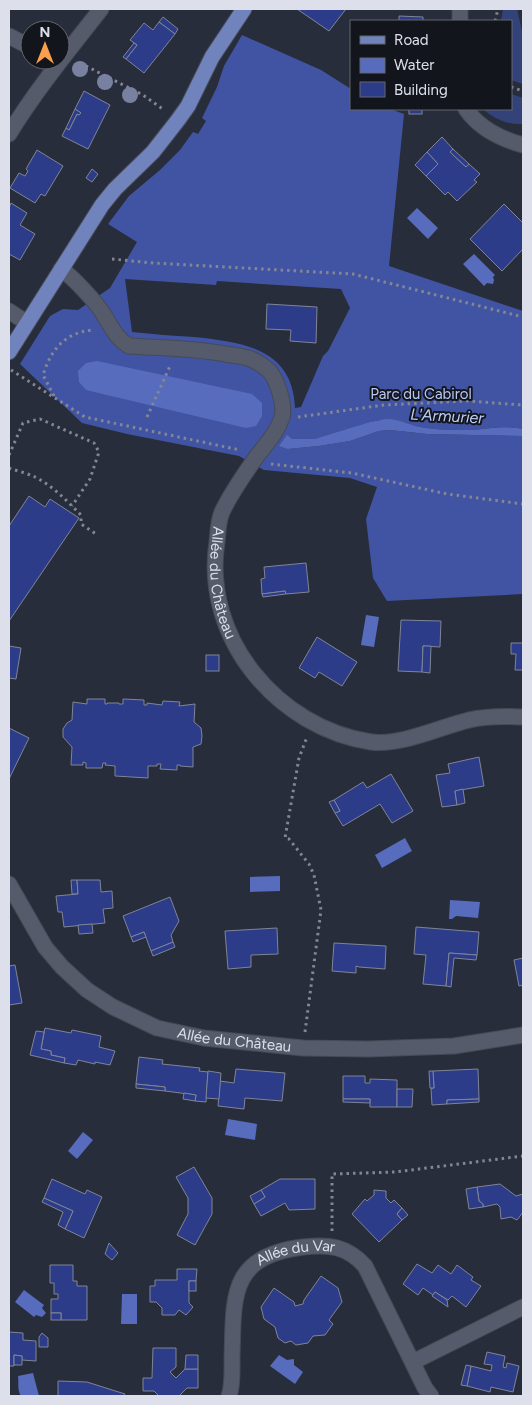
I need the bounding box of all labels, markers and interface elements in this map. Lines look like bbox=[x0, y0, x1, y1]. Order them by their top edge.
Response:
north arrow bbox=[20, 20, 70, 70]
legend bbox=[350, 20, 512, 110]
text: N bbox=[40, 24, 50, 41]
text: Road bbox=[394, 31, 429, 49]
text: Water bbox=[394, 56, 434, 74]
text: Building bbox=[394, 81, 448, 99]
park label: Parc du Cabirol bbox=[370, 385, 472, 403]
water label: L'Armurier bbox=[410, 405, 485, 427]
street label: Allée du Château bbox=[206, 526, 240, 642]
street label: Allée du Château bbox=[176, 1024, 292, 1056]
street label: Allée du Var bbox=[253, 1237, 336, 1269]

